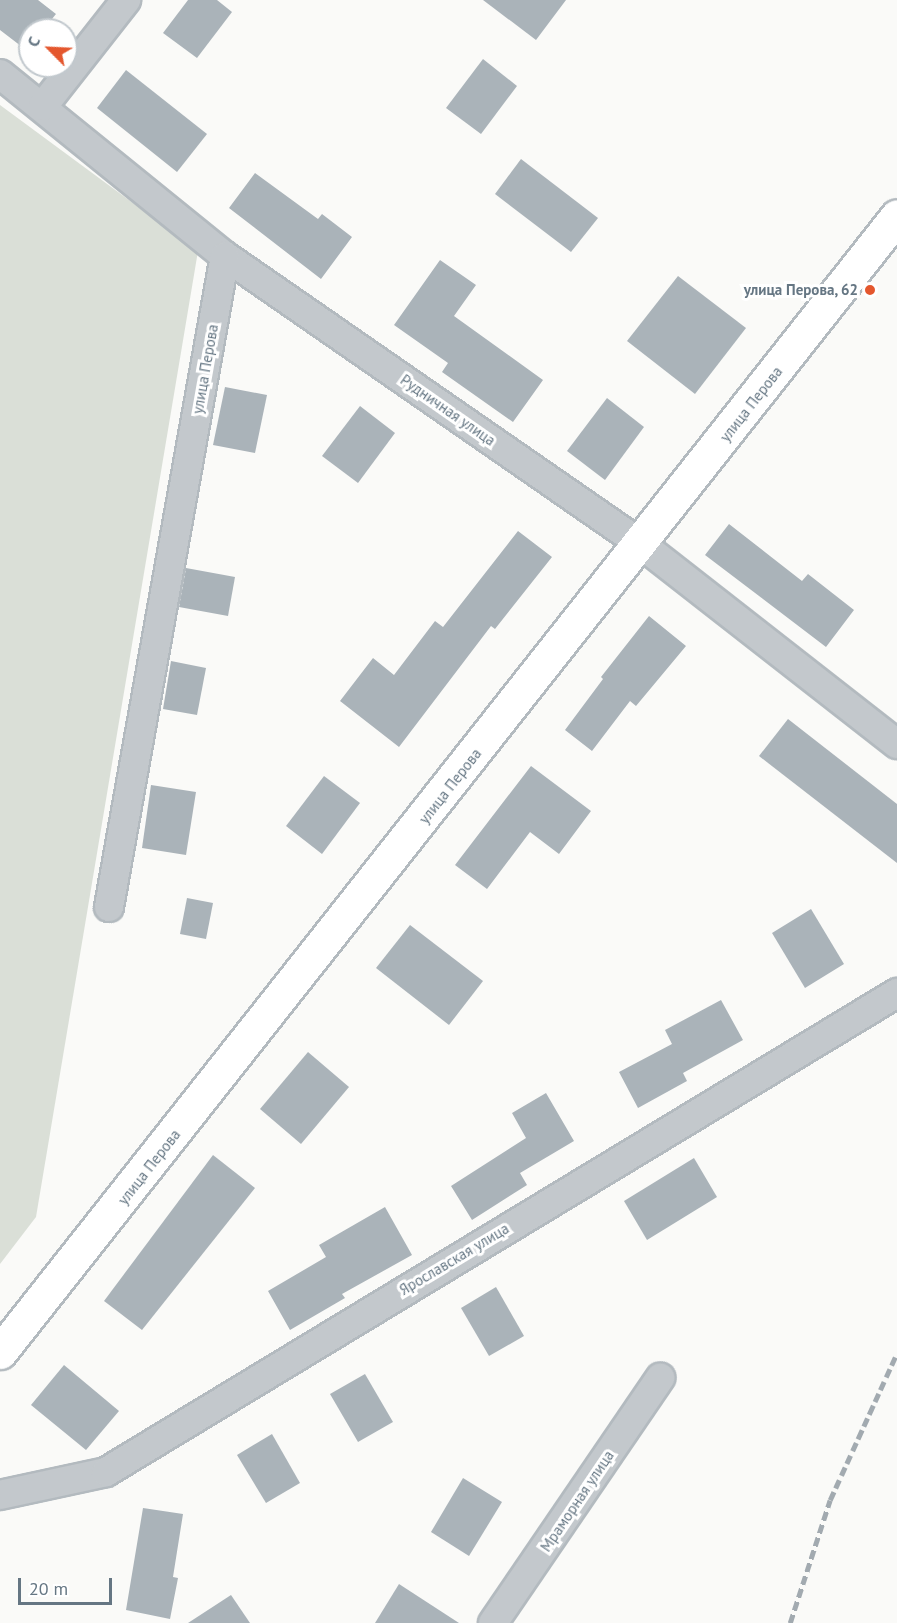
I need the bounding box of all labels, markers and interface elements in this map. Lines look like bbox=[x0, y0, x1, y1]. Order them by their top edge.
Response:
north arrow bbox=[18, 18, 78, 78]
text: С bbox=[22, 33, 44, 50]
place label: улица Перова, 62 bbox=[743, 281, 858, 299]
marker: улица Перова, 62 bbox=[863, 283, 877, 297]
street label: улица Перова bbox=[188, 323, 222, 415]
street label: улица Перова bbox=[716, 363, 786, 445]
street label: Рудничная улица bbox=[397, 371, 499, 449]
street label: улица Перова bbox=[415, 745, 485, 827]
street label: улица Перова bbox=[114, 1126, 184, 1208]
street label: Ярославская улица bbox=[396, 1219, 512, 1299]
street label: Мраморная улица bbox=[537, 1447, 617, 1555]
scale bar bbox=[21, 1566, 116, 1604]
text: 20 m bbox=[29, 1577, 68, 1600]

